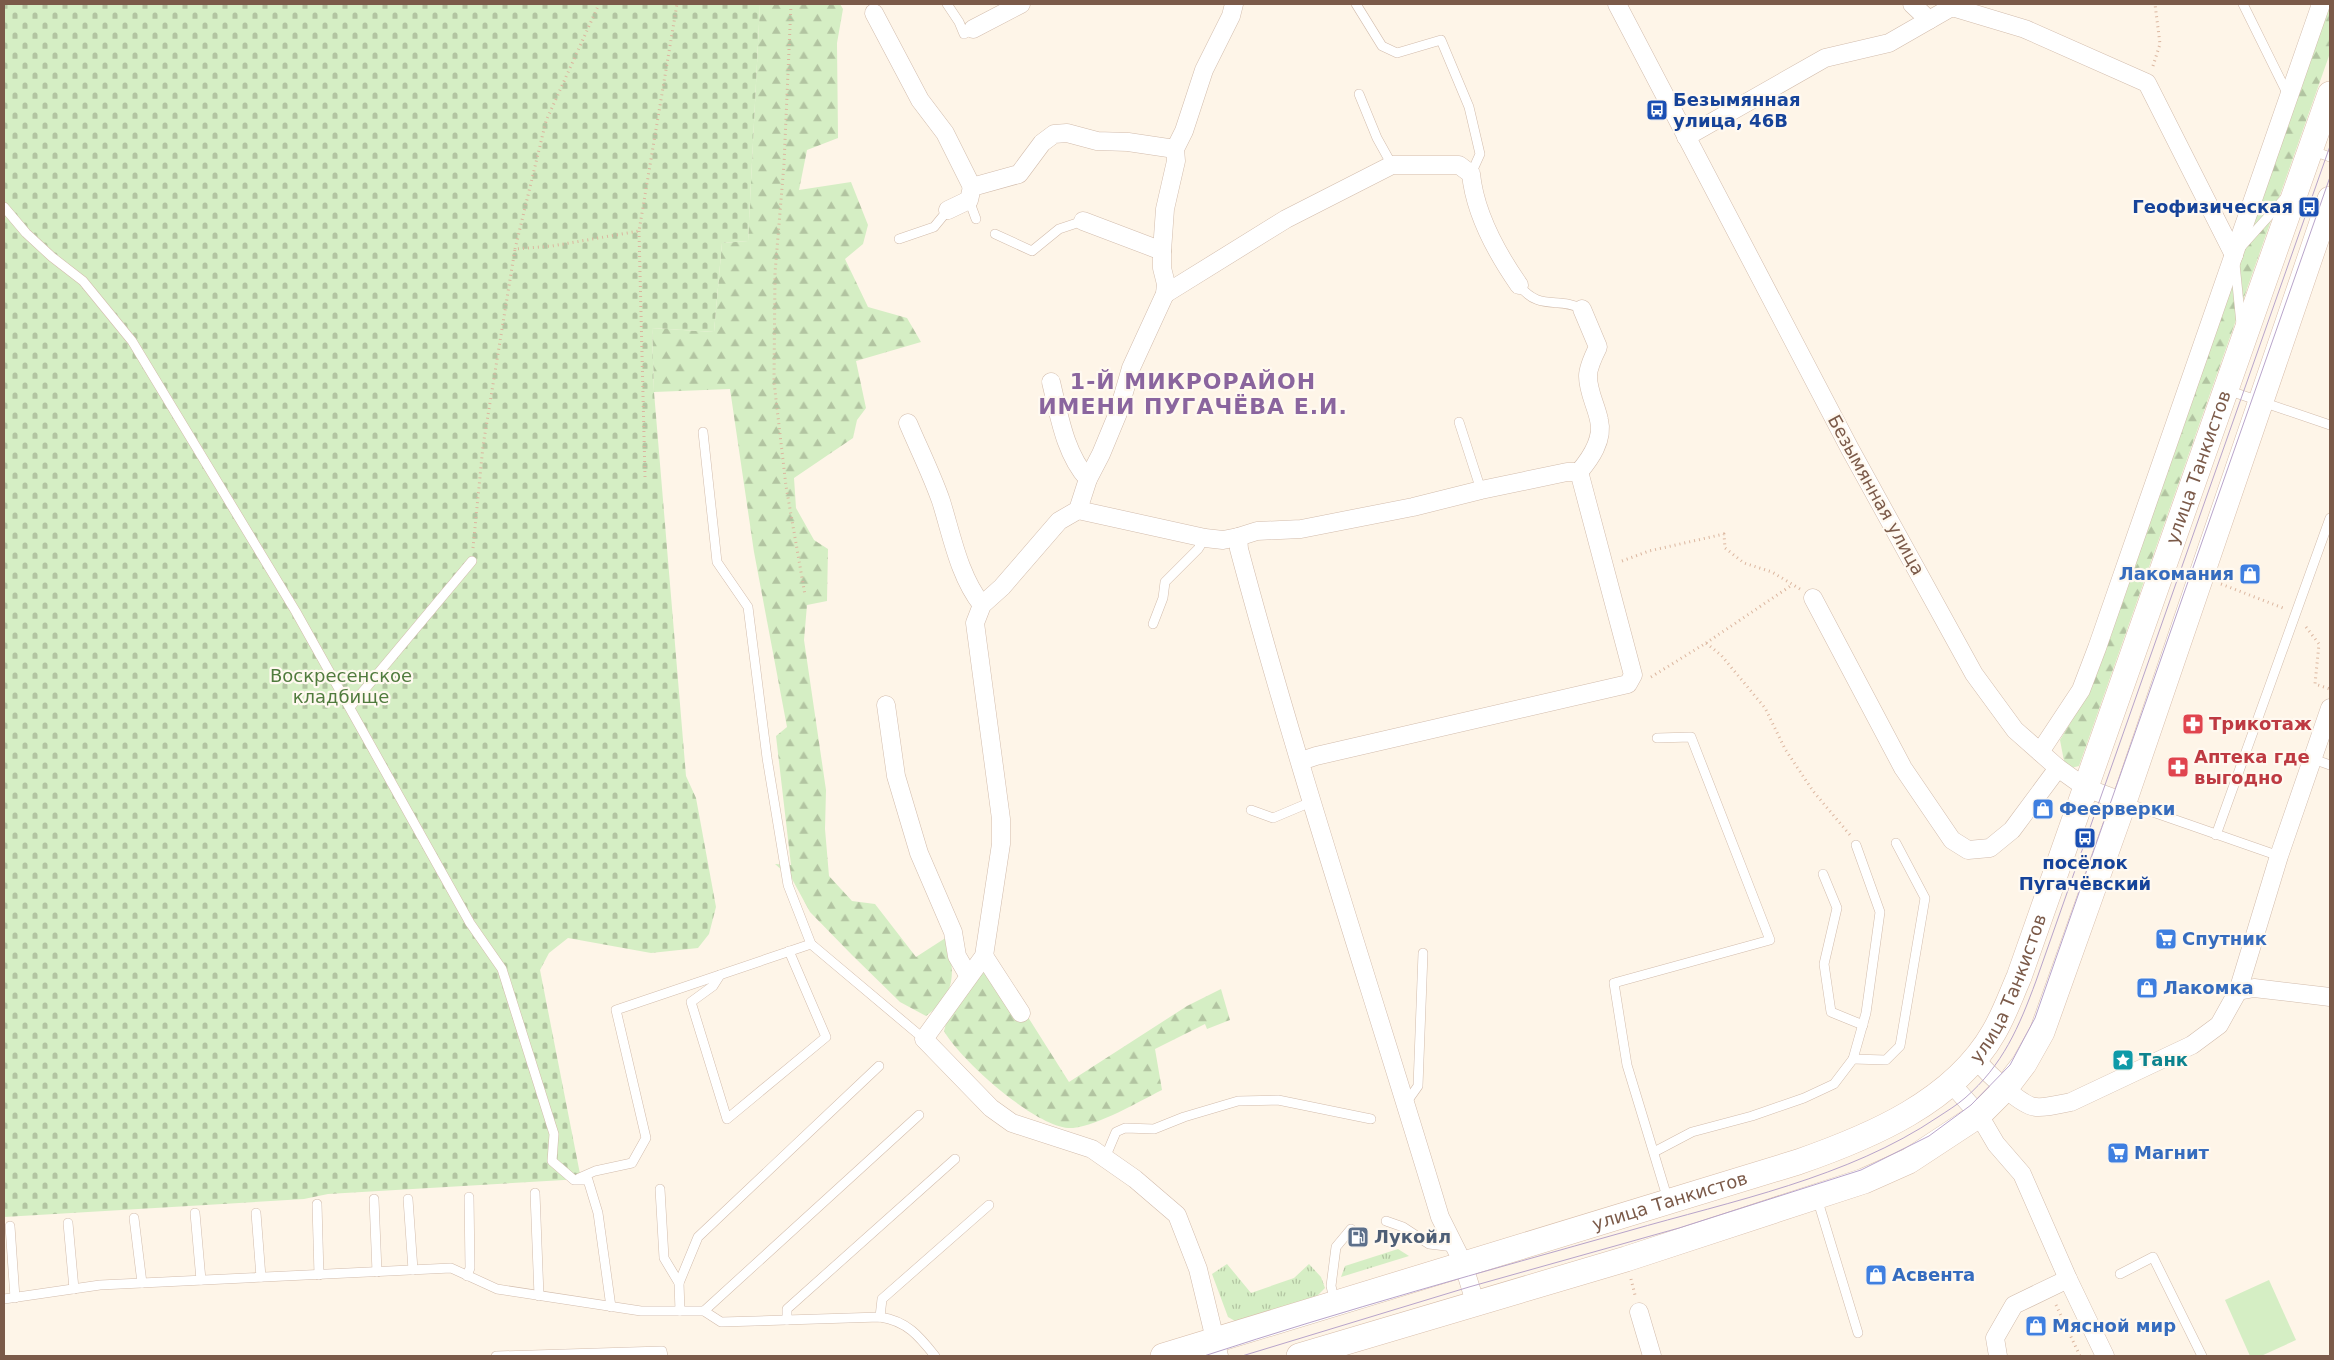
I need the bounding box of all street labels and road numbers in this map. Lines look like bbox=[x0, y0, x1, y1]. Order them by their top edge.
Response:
street label: улица Танкистов bbox=[2161, 388, 2235, 547]
street label: Безымянная улица bbox=[1824, 411, 1929, 579]
street label: улица Танкистов bbox=[1965, 911, 2050, 1067]
street label: улица Танкистов bbox=[1590, 1167, 1750, 1234]

